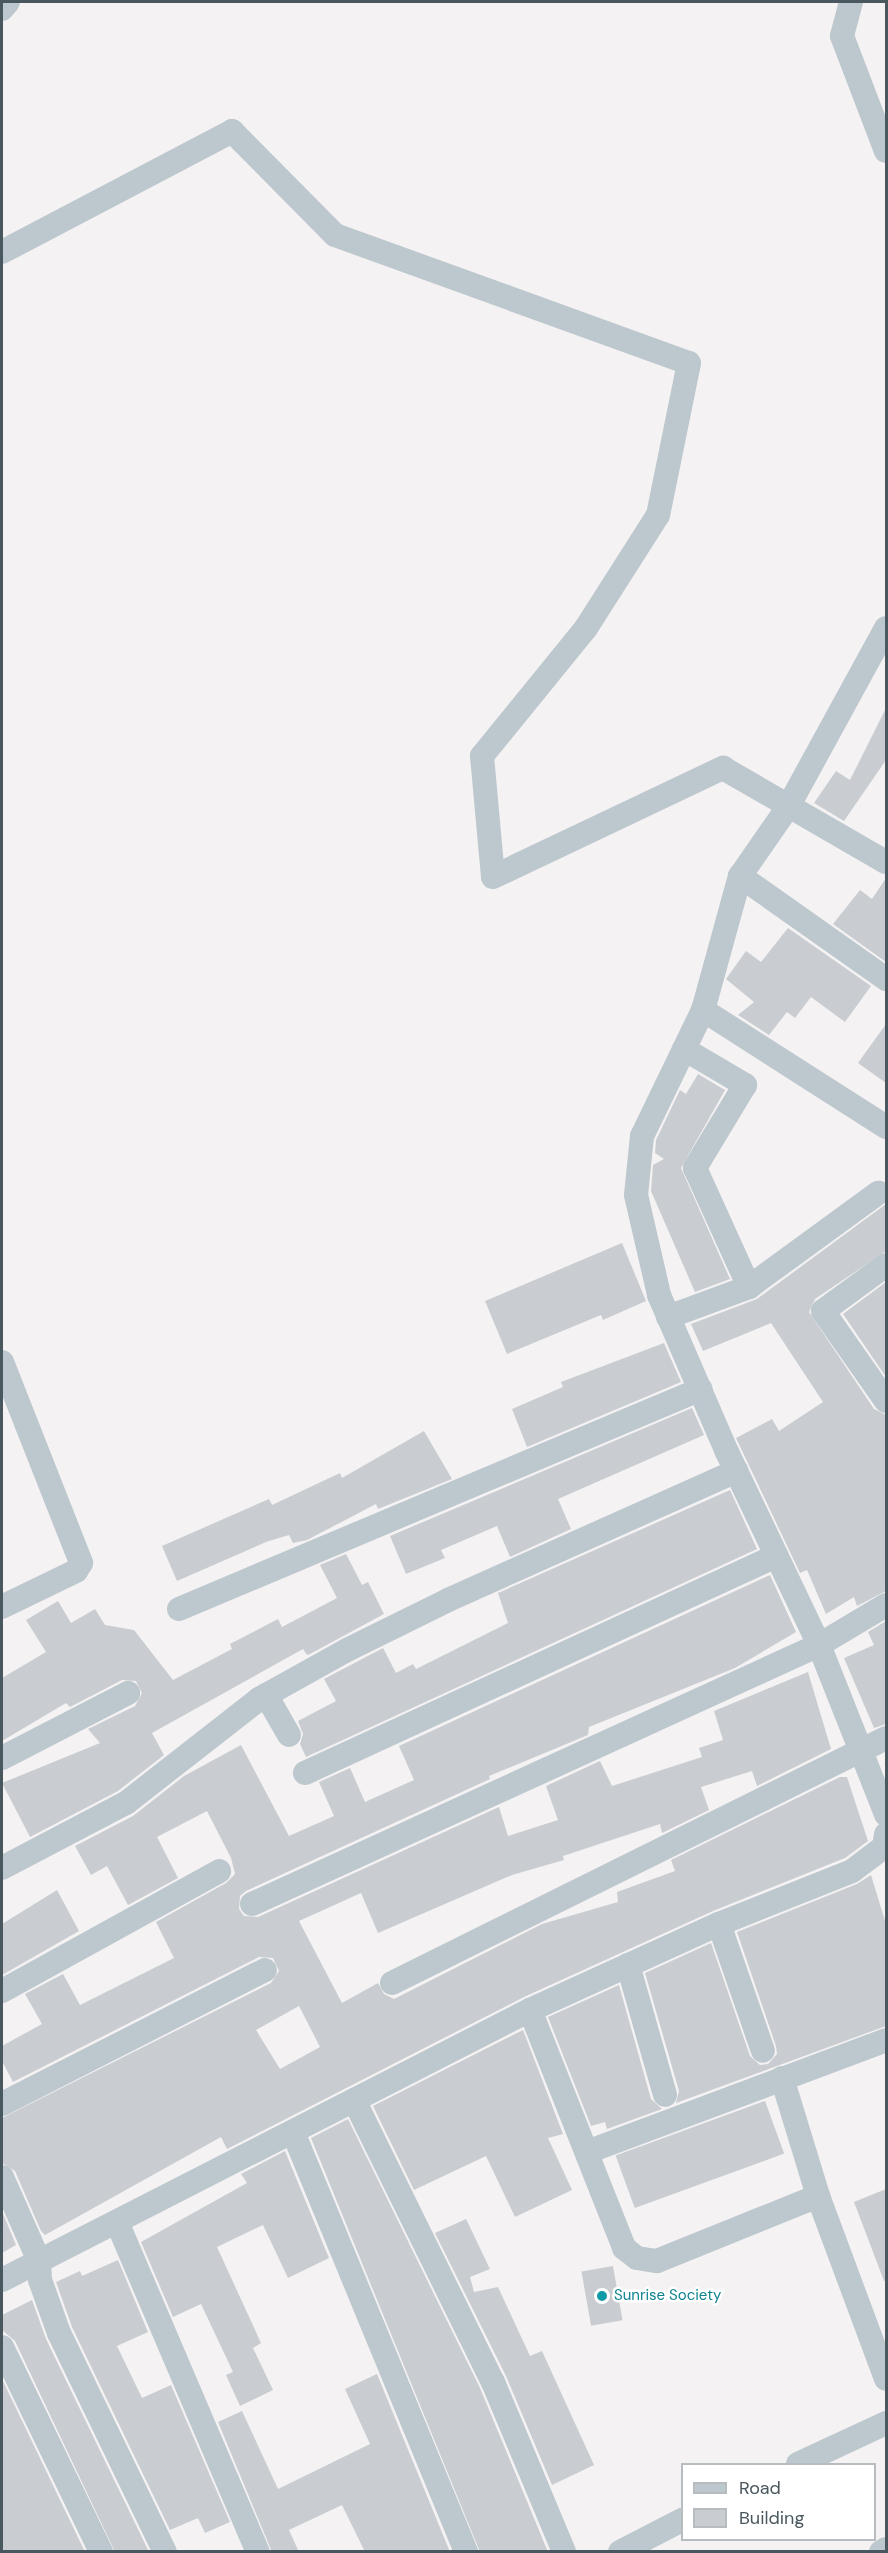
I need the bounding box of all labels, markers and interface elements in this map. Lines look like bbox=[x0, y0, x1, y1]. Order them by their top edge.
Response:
place label: Sunrise Society bbox=[614, 2287, 721, 2305]
marker: Sunrise Society bbox=[595, 2289, 609, 2303]
legend bbox=[681, 2463, 876, 2541]
text: Road bbox=[739, 2476, 781, 2500]
text: Building bbox=[739, 2506, 804, 2530]

